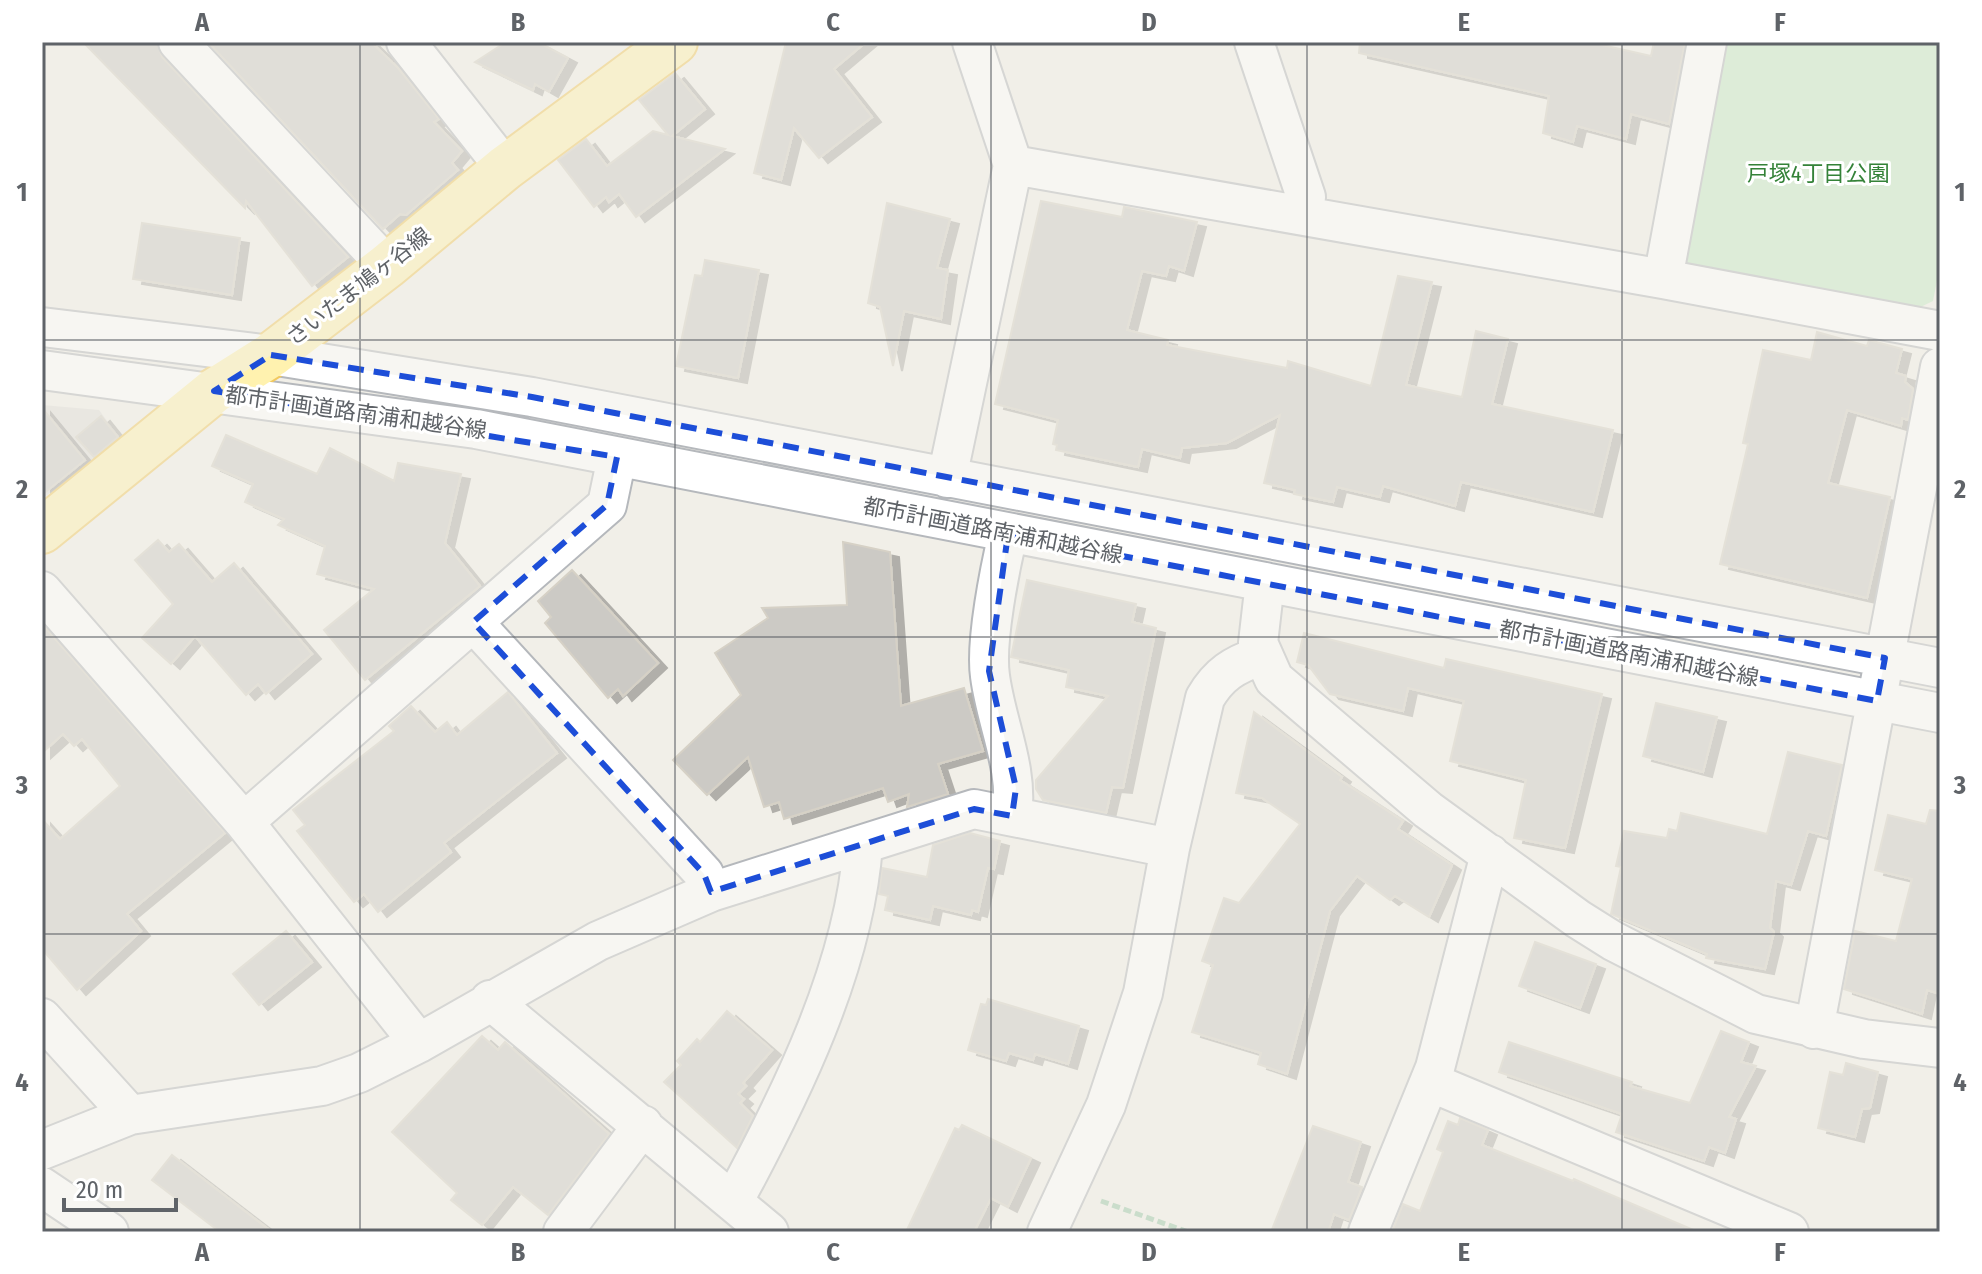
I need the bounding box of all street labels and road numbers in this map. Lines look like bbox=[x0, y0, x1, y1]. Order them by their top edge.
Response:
street label: さいたま鳩ヶ谷線 bbox=[281, 222, 436, 351]
street label: 都市計画道路南浦和越谷線 bbox=[223, 381, 489, 444]
street label: 都市計画道路南浦和越谷線 bbox=[861, 492, 1125, 569]
street label: 都市計画道路南浦和越谷線 bbox=[1497, 615, 1761, 692]

